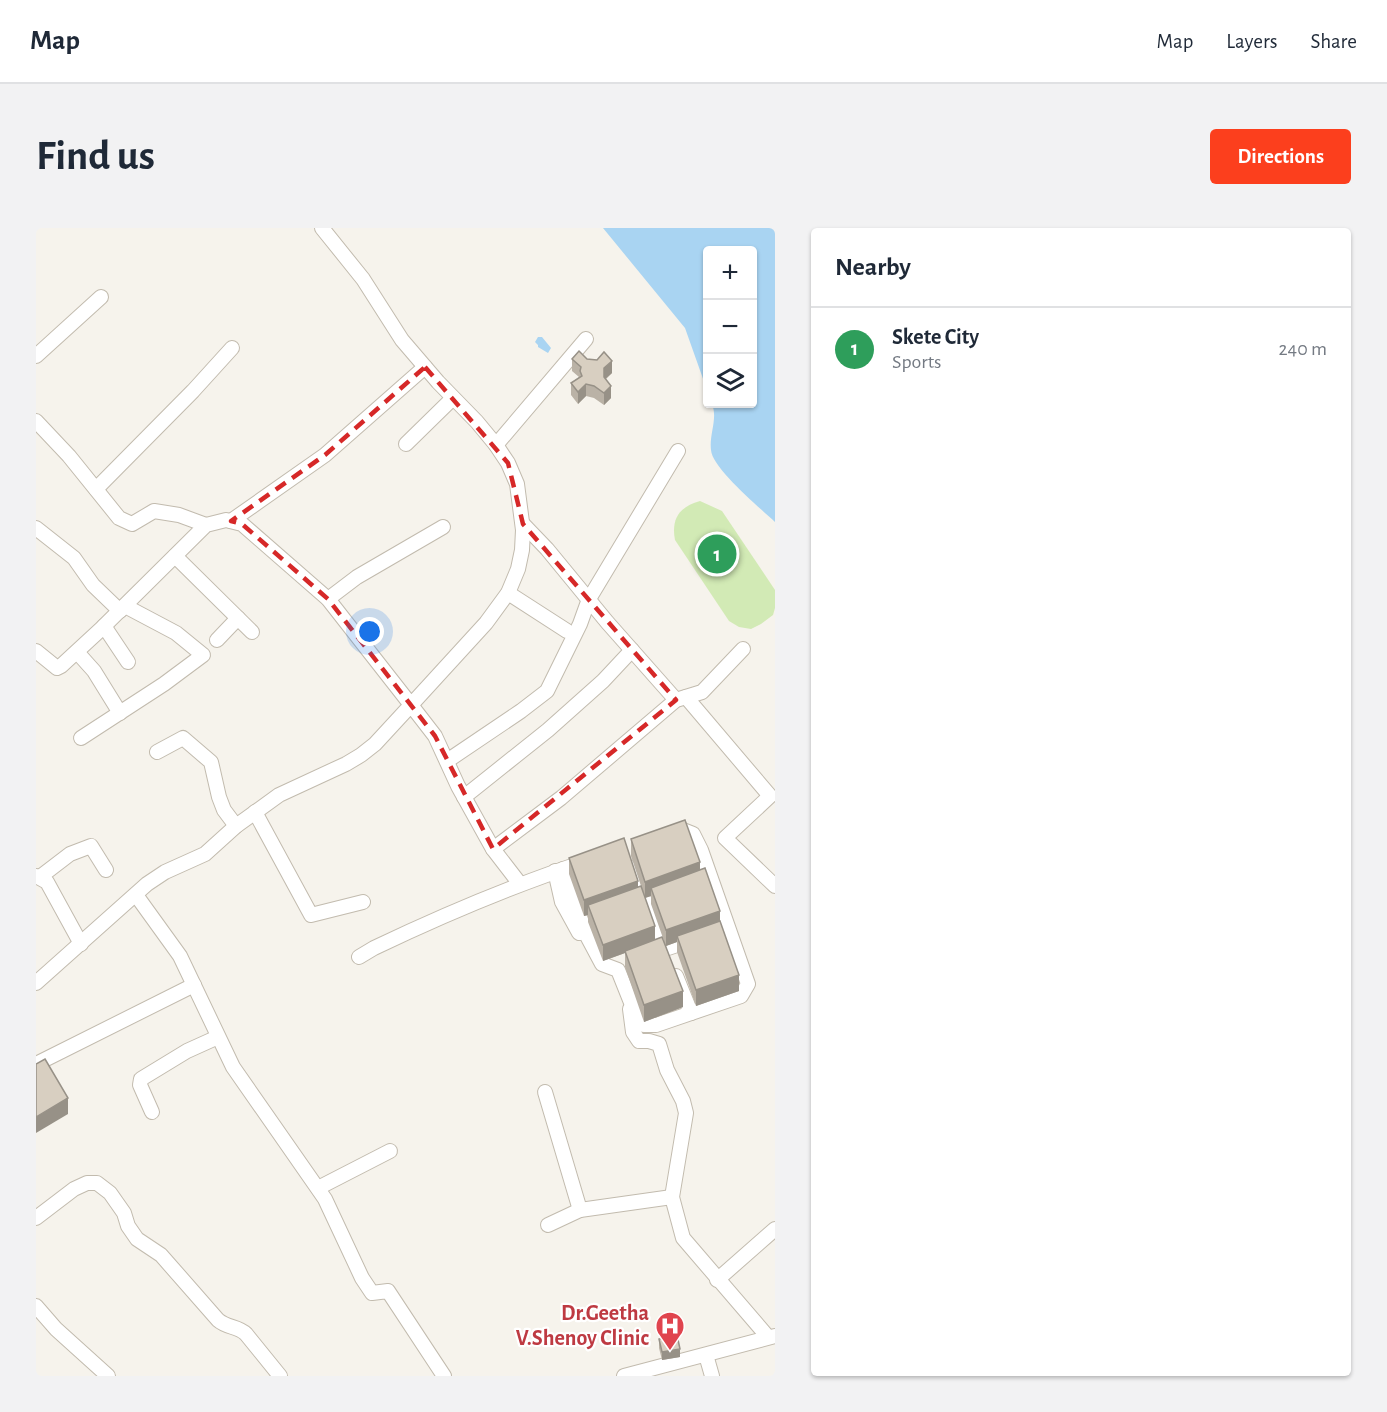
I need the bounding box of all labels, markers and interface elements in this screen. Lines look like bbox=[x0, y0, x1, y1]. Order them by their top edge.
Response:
text: Map bbox=[30, 27, 80, 55]
text: Map bbox=[1157, 31, 1193, 52]
text: Layers bbox=[1226, 31, 1277, 52]
text: Share bbox=[1310, 31, 1357, 52]
button: Directions bbox=[1210, 129, 1351, 184]
text: Find us bbox=[36, 135, 155, 177]
map controls bbox=[703, 246, 757, 408]
button: + bbox=[703, 246, 757, 300]
text: Nearby bbox=[835, 254, 911, 280]
button: − bbox=[703, 300, 757, 354]
text: Skete City bbox=[892, 326, 979, 348]
text: 1 bbox=[851, 339, 858, 359]
text: 240 m bbox=[1278, 339, 1327, 359]
text: Sports bbox=[892, 352, 941, 372]
button: layers bbox=[703, 354, 757, 408]
pin: 1 bbox=[698, 532, 736, 576]
your location bbox=[355, 617, 384, 646]
place label: Dr.Geetha V.Shenoy Clinic bbox=[516, 1302, 650, 1350]
hospital icon: Dr.Geetha V.Shenoy Clinic bbox=[654, 1310, 686, 1352]

